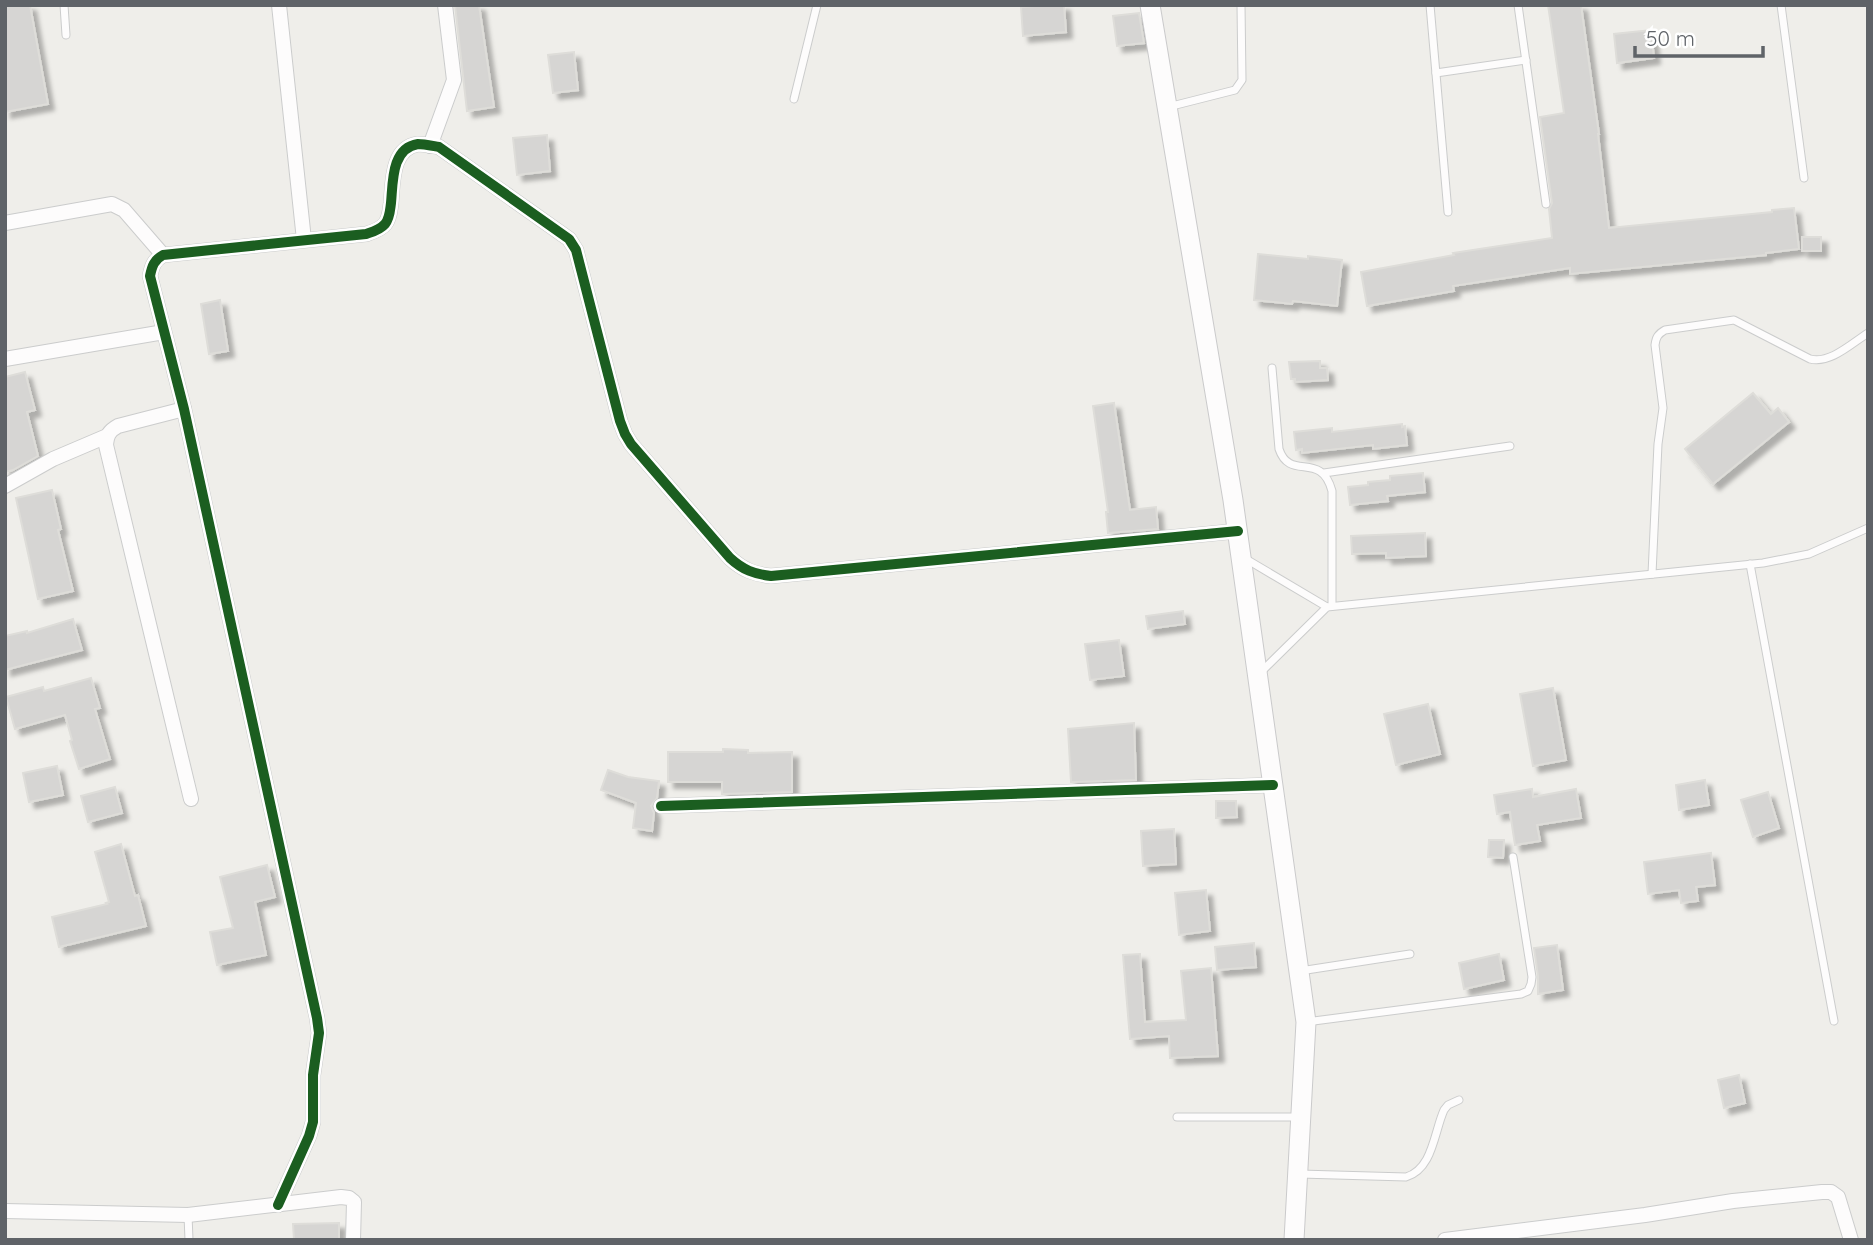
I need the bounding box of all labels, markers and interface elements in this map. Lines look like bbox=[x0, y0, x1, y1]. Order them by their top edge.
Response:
scale bar bbox=[1635, 14, 1763, 58]
text: 50 m bbox=[1646, 25, 1695, 51]

